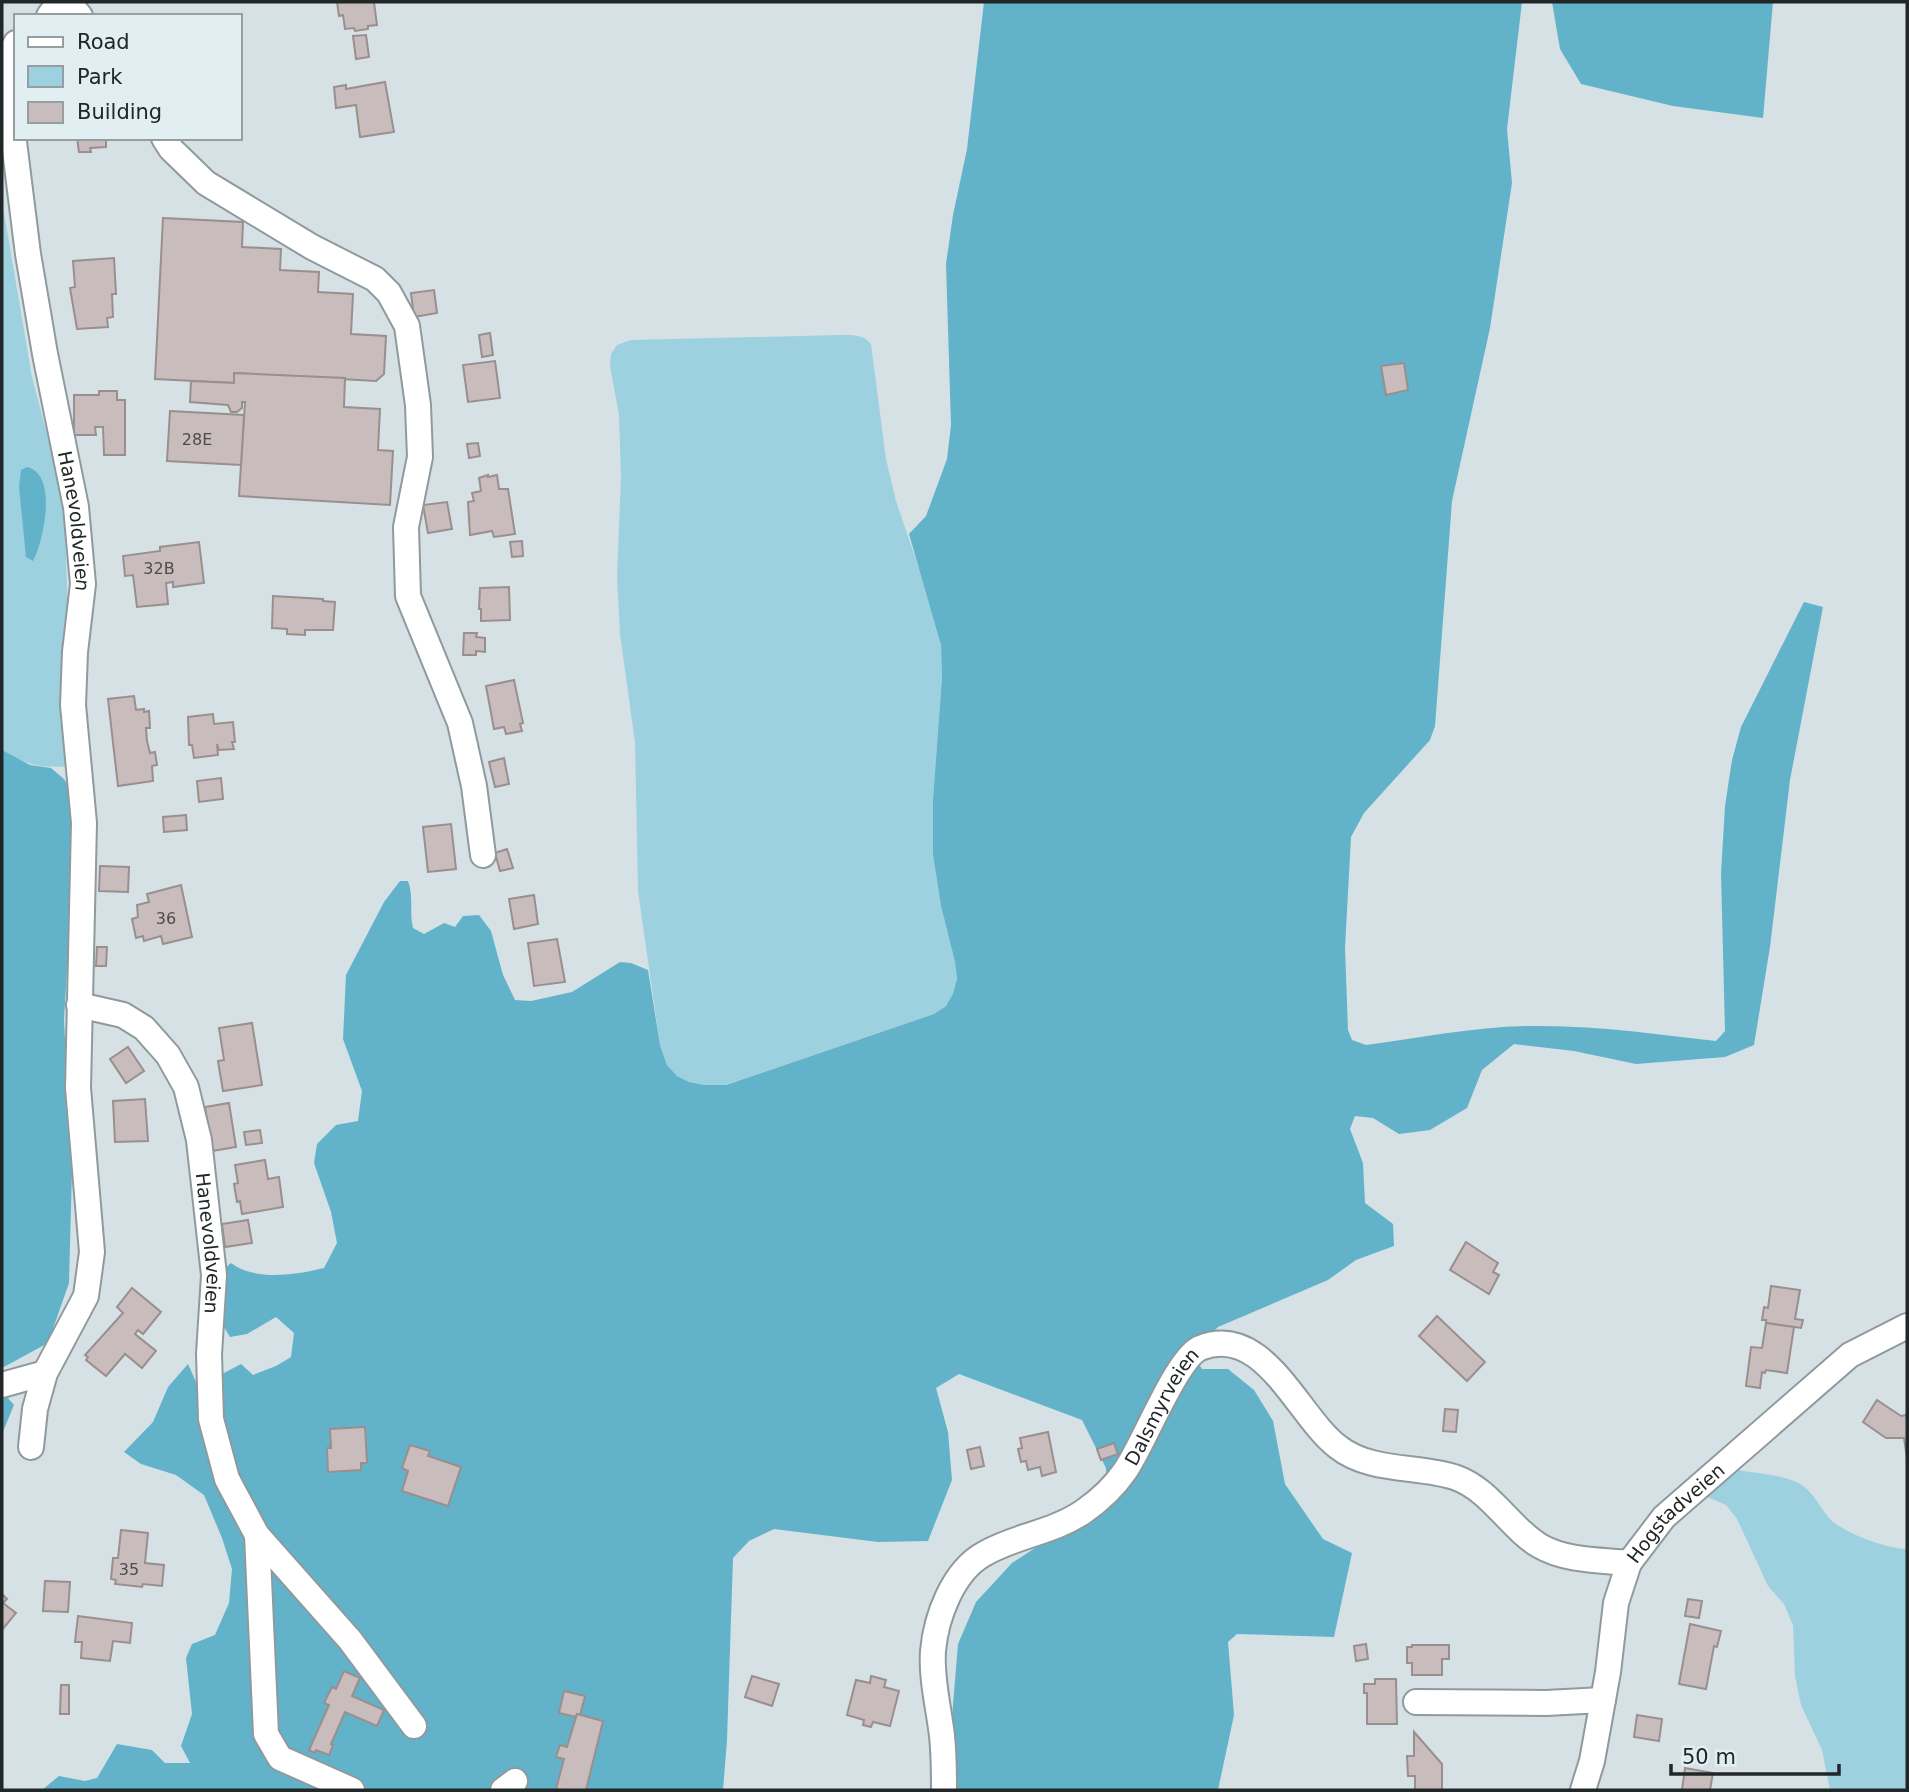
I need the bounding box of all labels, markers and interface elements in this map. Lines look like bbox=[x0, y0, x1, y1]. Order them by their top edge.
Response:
legend bbox=[14, 14, 242, 140]
text: Road bbox=[77, 30, 130, 54]
text: Park bbox=[77, 65, 123, 89]
text: Building bbox=[77, 100, 162, 124]
house number: 28E bbox=[182, 430, 212, 449]
street label: Hanevoldveien bbox=[54, 449, 94, 593]
house number: 32B bbox=[143, 559, 175, 578]
house number: 36 bbox=[156, 909, 176, 928]
street label: Hanevoldveien bbox=[192, 1171, 225, 1315]
street label: Dalsmyrveien bbox=[1120, 1343, 1203, 1469]
street label: Hogstadveien bbox=[1622, 1459, 1729, 1567]
house number: 35 bbox=[119, 1560, 139, 1579]
scale bar bbox=[1671, 1732, 1839, 1776]
text: 50 m bbox=[1682, 1745, 1736, 1769]

